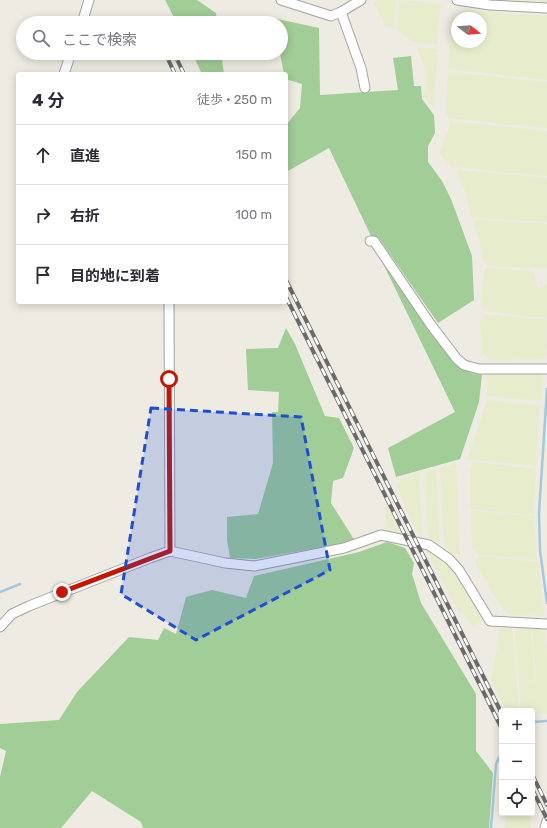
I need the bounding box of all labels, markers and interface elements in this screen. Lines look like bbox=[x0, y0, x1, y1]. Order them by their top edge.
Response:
north arrow bbox=[451, 12, 487, 48]
search box bbox=[16, 16, 288, 60]
icon: search bbox=[30, 27, 52, 49]
text: ここで検索 bbox=[62, 31, 137, 49]
text: 4 分 bbox=[32, 90, 64, 110]
text: 徒歩 · 250 m bbox=[197, 92, 272, 107]
icon: ahead bbox=[32, 144, 54, 166]
text: 直進 bbox=[70, 147, 100, 165]
text: 150 m bbox=[236, 147, 272, 162]
icon: right bbox=[32, 204, 54, 226]
text: 右折 bbox=[70, 207, 100, 225]
text: 100 m bbox=[235, 207, 272, 222]
icon: arrive bbox=[32, 264, 54, 286]
text: 目的地に到着 bbox=[70, 267, 160, 285]
route start bbox=[160, 370, 178, 388]
route end bbox=[53, 583, 71, 601]
map controls bbox=[499, 708, 535, 816]
button: + bbox=[499, 708, 535, 744]
button: − bbox=[499, 744, 535, 780]
button: locate bbox=[499, 780, 535, 816]

